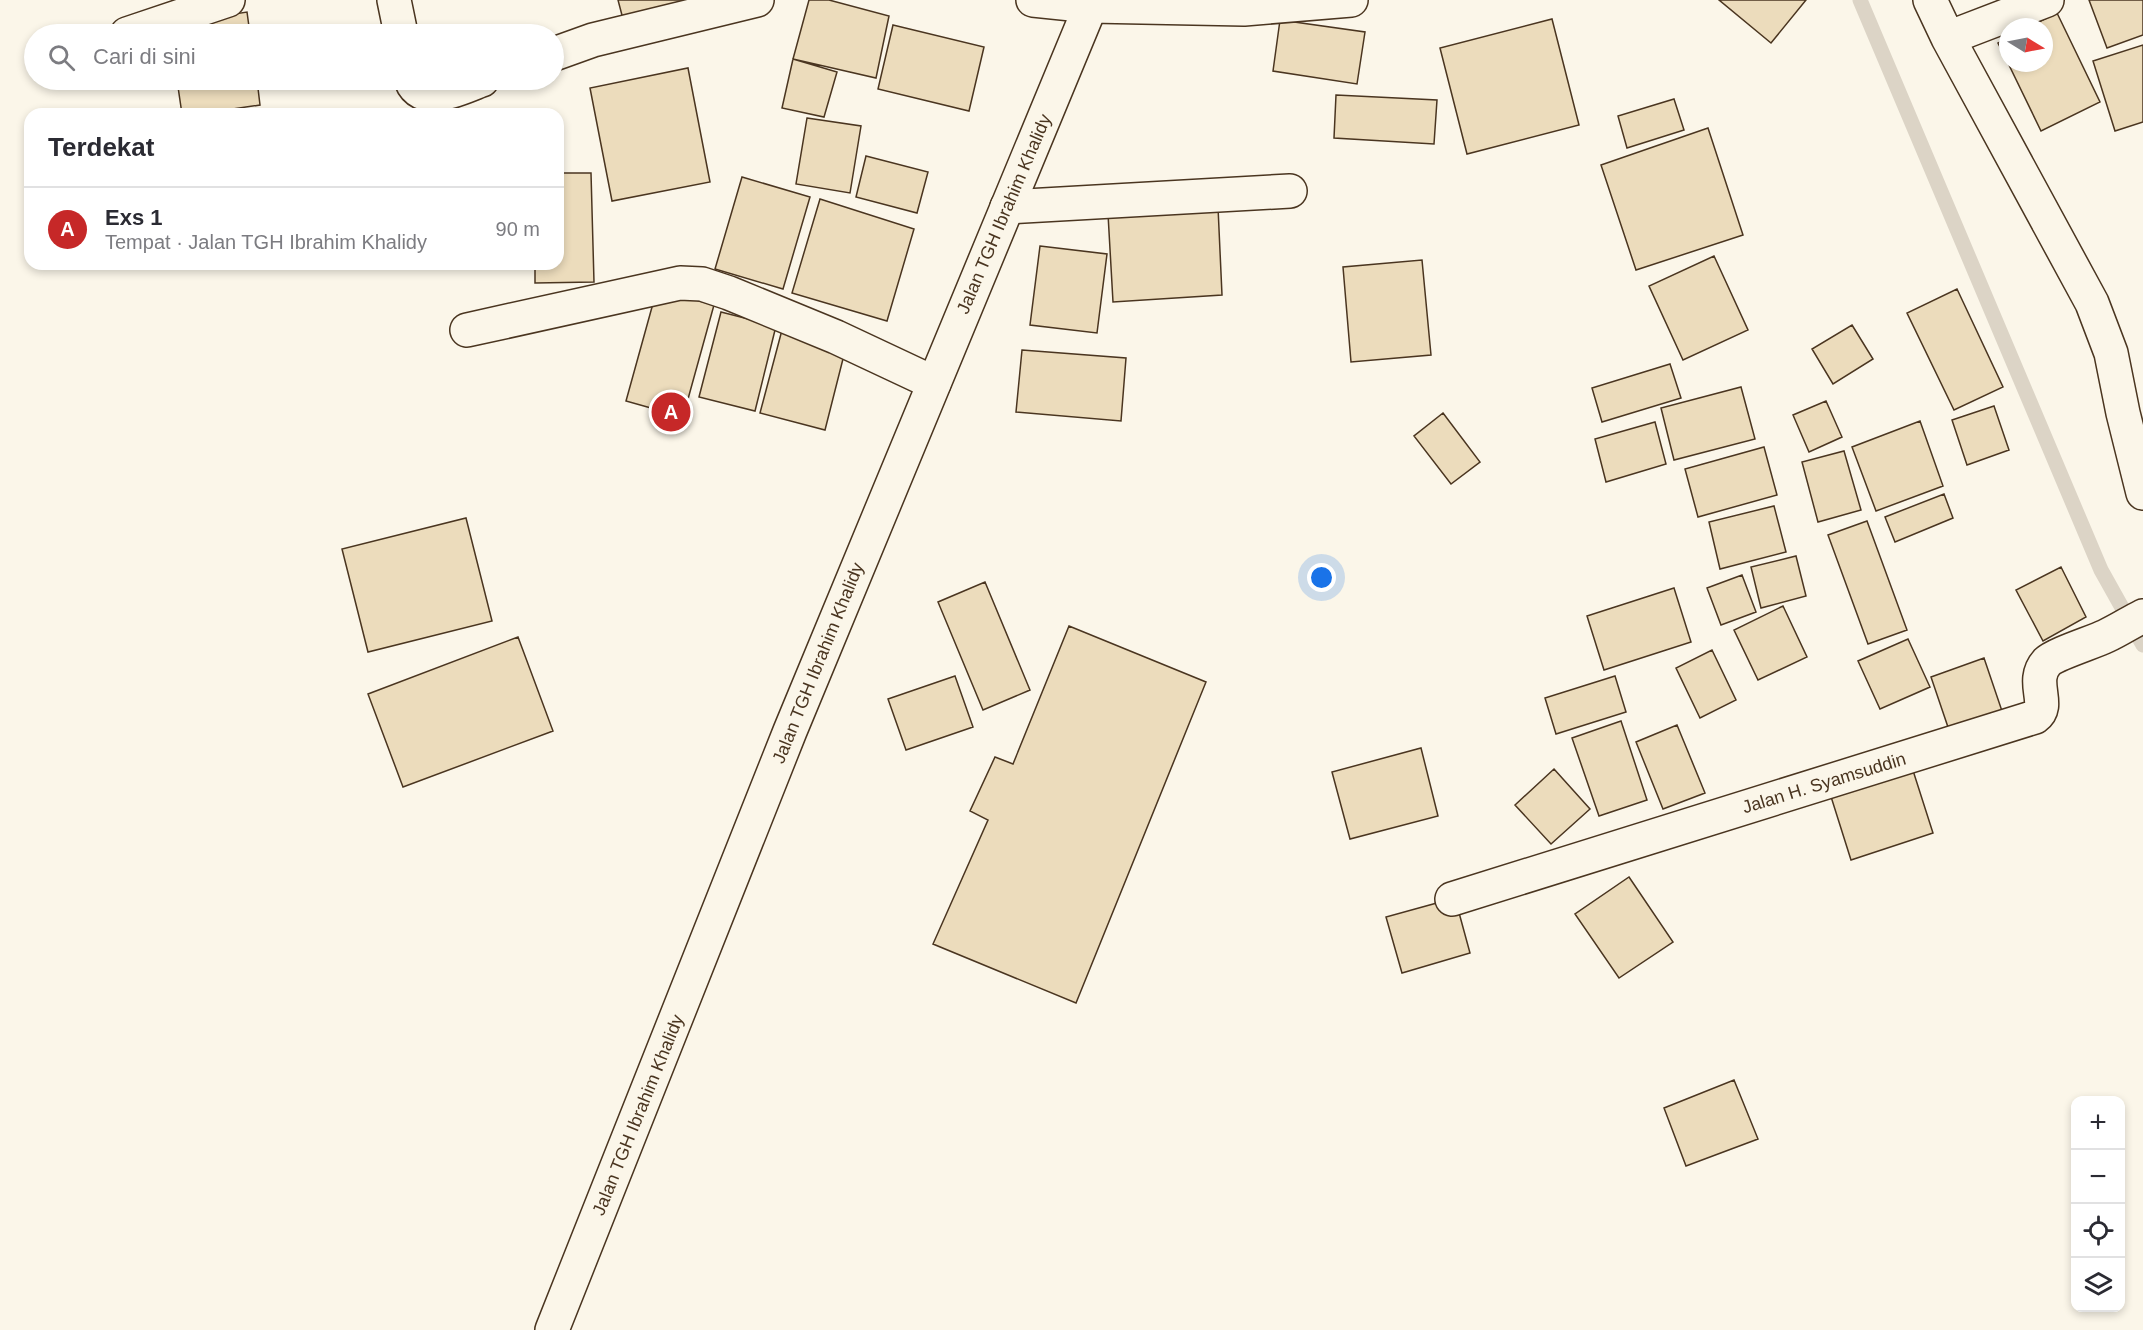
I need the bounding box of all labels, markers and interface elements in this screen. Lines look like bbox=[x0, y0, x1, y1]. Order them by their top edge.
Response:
north arrow bbox=[1999, 18, 2053, 72]
search box bbox=[24, 24, 564, 90]
icon: search bbox=[45, 41, 78, 74]
text: Cari di sini bbox=[93, 44, 196, 69]
street label: Jalan TGH Ibrahim Khalidy bbox=[953, 111, 1055, 317]
text: Terdekat bbox=[48, 132, 154, 162]
text: Exs 1 bbox=[105, 205, 163, 230]
text: A bbox=[60, 218, 75, 240]
text: 90 m bbox=[496, 218, 540, 240]
text: Tempat · Jalan TGH Ibrahim Khalidy bbox=[105, 231, 427, 253]
pin: A bbox=[652, 390, 690, 434]
street label: Jalan TGH Ibrahim Khalidy bbox=[769, 560, 867, 766]
your location bbox=[1307, 563, 1336, 592]
street label: Jalan H. Syamsuddin bbox=[1740, 749, 1908, 817]
street label: Jalan TGH Ibrahim Khalidy bbox=[589, 1012, 687, 1218]
map controls bbox=[2071, 1096, 2125, 1312]
button: + bbox=[2071, 1096, 2125, 1150]
button: − bbox=[2071, 1150, 2125, 1204]
button: locate bbox=[2071, 1204, 2125, 1258]
button: layers bbox=[2071, 1258, 2125, 1312]

